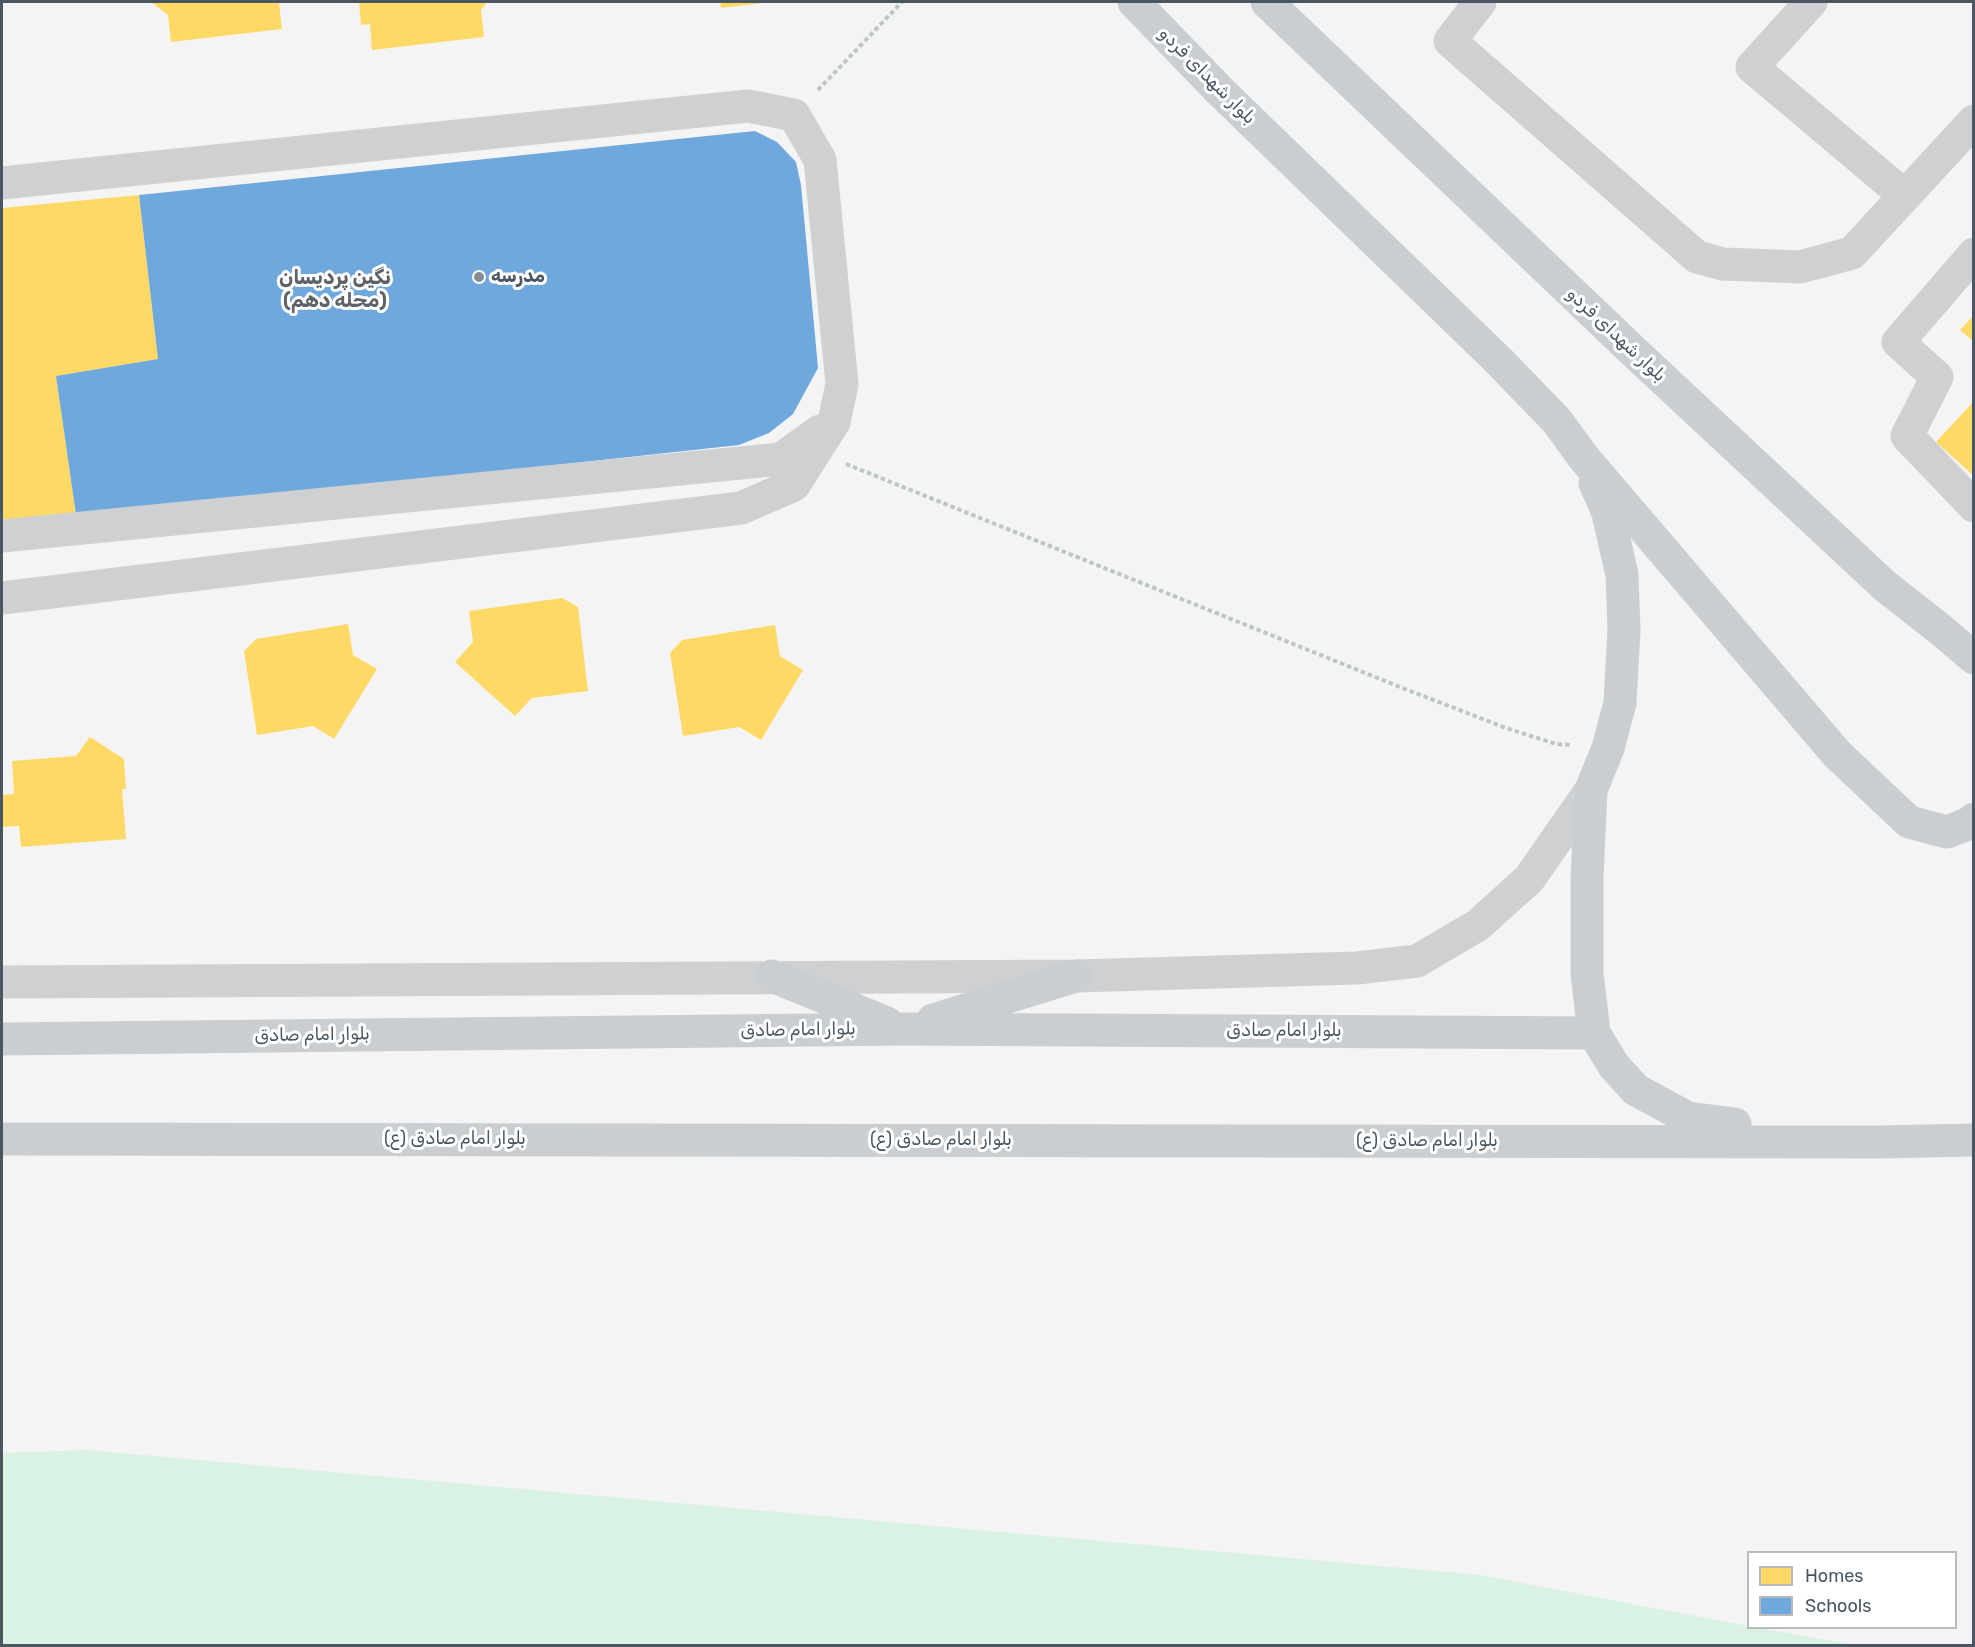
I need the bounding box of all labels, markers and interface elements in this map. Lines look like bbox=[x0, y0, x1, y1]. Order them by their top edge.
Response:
street label: بلوار شهدای فردو bbox=[1154, 23, 1260, 129]
district label: نگین پردیسان (محله دهم) bbox=[279, 266, 391, 313]
place label: مدرسه bbox=[491, 266, 545, 288]
marker: مدرسه bbox=[472, 270, 486, 284]
street label: بلوار شهدای فردو bbox=[1562, 283, 1670, 387]
street label: بلوار امام صادق bbox=[740, 1018, 856, 1042]
street label: بلوار امام صادق bbox=[1226, 1020, 1342, 1042]
street label: بلوار امام صادق bbox=[254, 1023, 370, 1047]
street label: بلوار امام صادق (ع) bbox=[384, 1128, 526, 1150]
street label: بلوار امام صادق (ع) bbox=[870, 1129, 1012, 1151]
street label: بلوار امام صادق (ع) bbox=[1356, 1130, 1498, 1152]
legend bbox=[1747, 1551, 1957, 1629]
text: Homes bbox=[1805, 1565, 1863, 1587]
text: Schools bbox=[1805, 1595, 1871, 1617]

